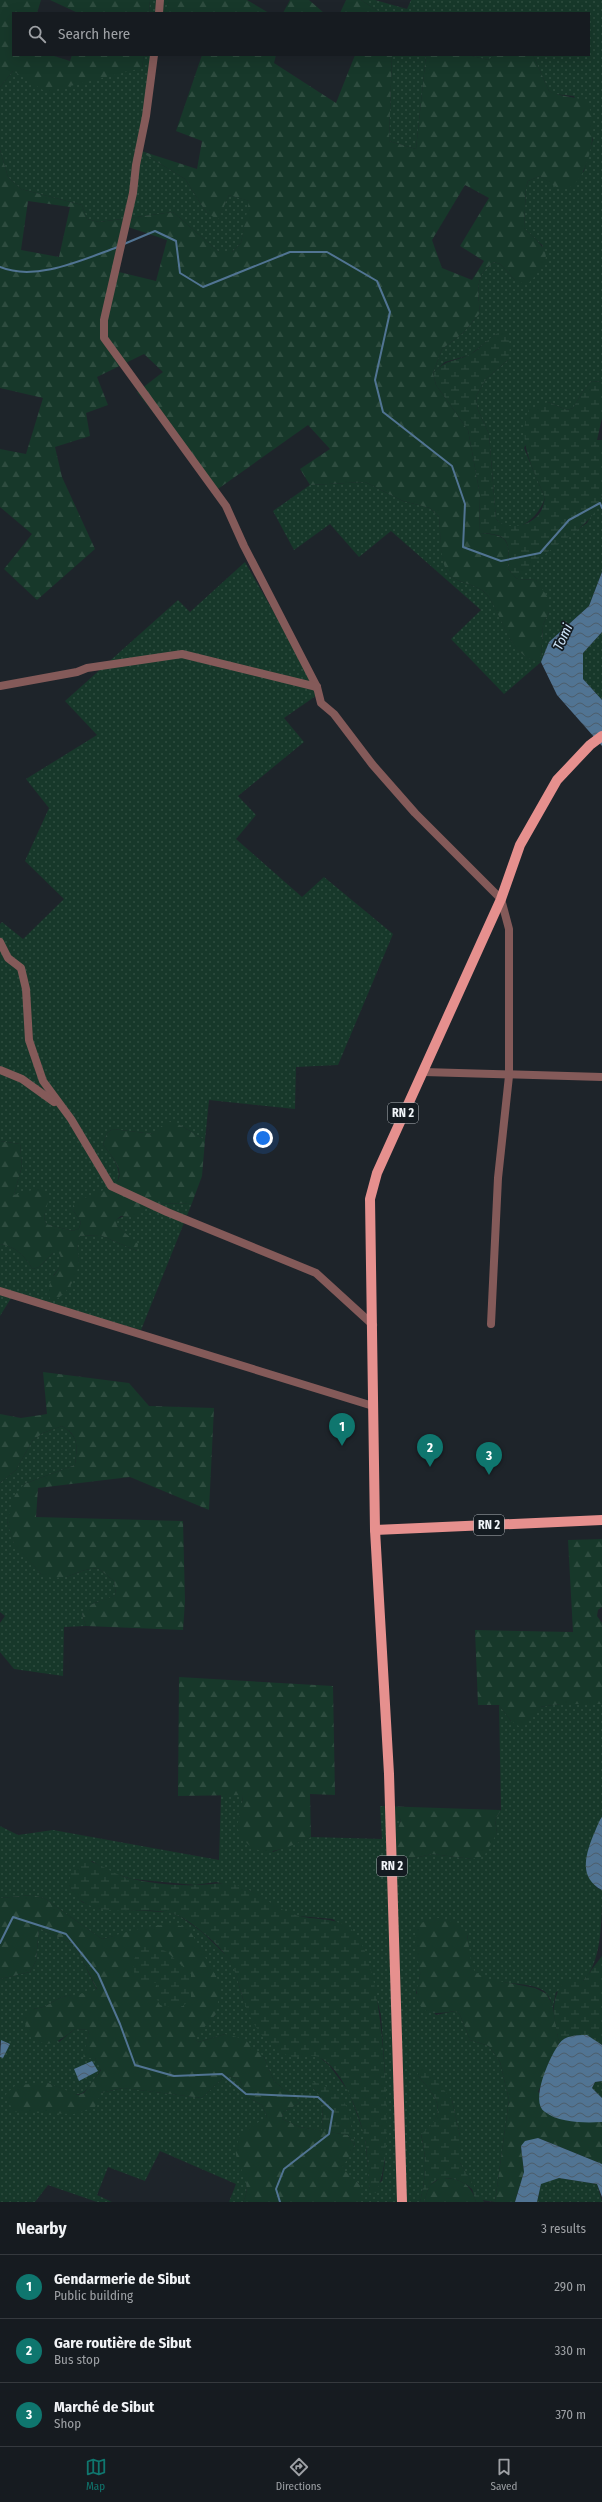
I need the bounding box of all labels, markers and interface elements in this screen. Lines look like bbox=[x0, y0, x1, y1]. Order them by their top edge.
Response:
search box bbox=[12, 12, 590, 56]
icon: search bbox=[26, 23, 48, 45]
text: Search here bbox=[58, 25, 130, 43]
water label: Tomi bbox=[550, 621, 577, 653]
road number: RN 2 bbox=[388, 1103, 418, 1123]
your location bbox=[253, 1128, 273, 1148]
pin: 1 bbox=[329, 1413, 355, 1446]
pin: 2 bbox=[417, 1434, 443, 1467]
pin: 3 bbox=[476, 1442, 502, 1475]
road number: RN 2 bbox=[474, 1515, 504, 1535]
road number: RN 2 bbox=[377, 1856, 407, 1876]
text: Nearby bbox=[16, 2218, 67, 2239]
text: 3 results bbox=[541, 2221, 586, 2236]
text: Gendarmerie de Sibut bbox=[54, 2270, 190, 2288]
text: 1 bbox=[26, 2279, 32, 2294]
text: 290 m bbox=[554, 2279, 586, 2294]
text: Public building bbox=[54, 2288, 133, 2303]
text: Gare routière de Sibut bbox=[54, 2334, 191, 2352]
text: 2 bbox=[26, 2343, 32, 2358]
text: 330 m bbox=[554, 2343, 586, 2358]
text: Bus stop bbox=[54, 2352, 100, 2367]
text: Marché de Sibut bbox=[54, 2398, 154, 2416]
text: 3 bbox=[26, 2407, 32, 2422]
text: 370 m bbox=[555, 2407, 586, 2422]
text: Shop bbox=[54, 2416, 81, 2431]
tab: Map bbox=[85, 2456, 107, 2493]
tab: Directions bbox=[276, 2456, 321, 2493]
tab: Saved bbox=[491, 2456, 517, 2493]

